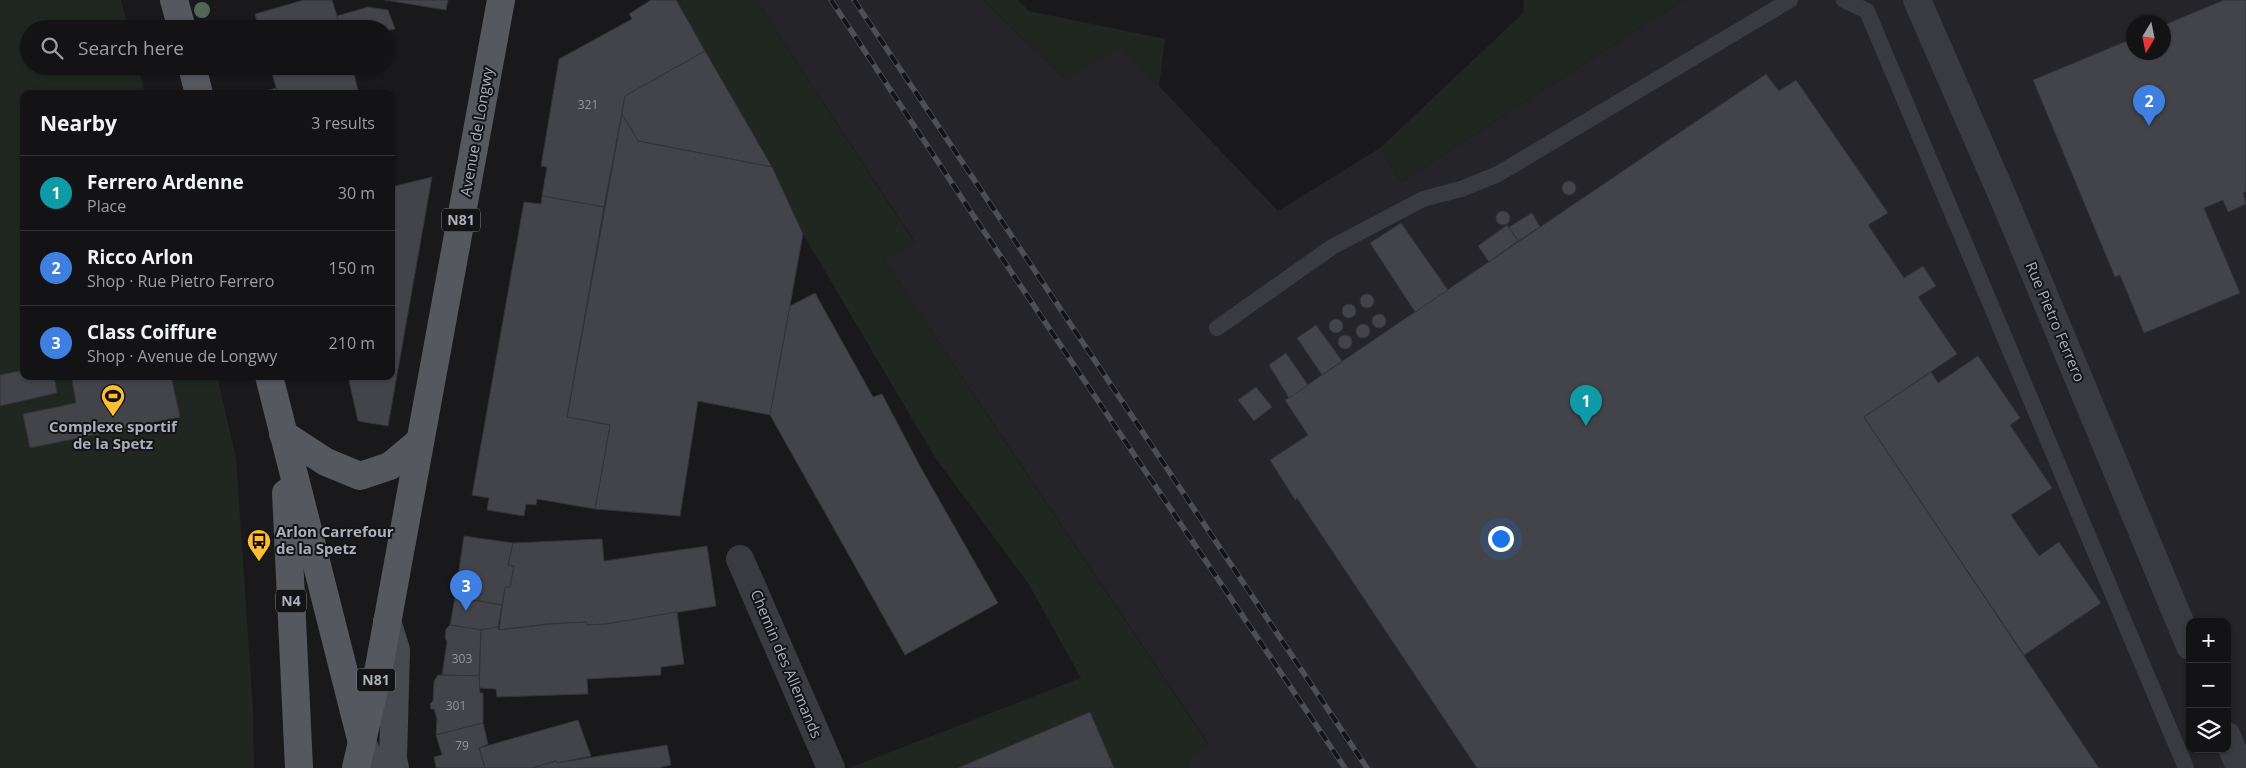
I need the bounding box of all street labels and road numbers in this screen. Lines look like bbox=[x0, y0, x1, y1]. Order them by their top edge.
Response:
street label: Avenue de Longwy bbox=[455, 65, 497, 198]
road number: N81 bbox=[442, 208, 480, 232]
street label: Rue Pietro Ferrero bbox=[2022, 259, 2090, 385]
street label: Chemin des Allemands bbox=[747, 586, 827, 741]
road number: N4 bbox=[276, 590, 306, 612]
road number: N81 bbox=[357, 668, 395, 692]

